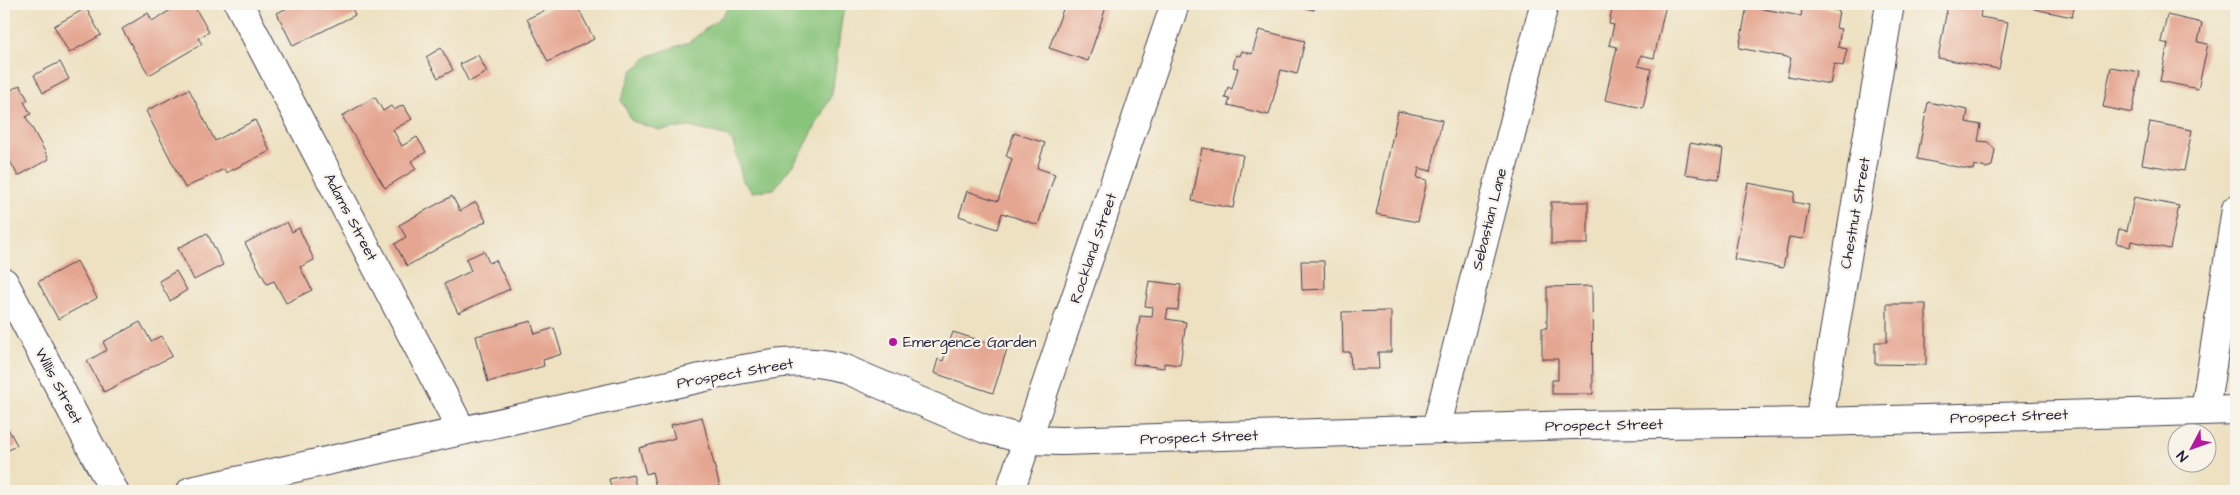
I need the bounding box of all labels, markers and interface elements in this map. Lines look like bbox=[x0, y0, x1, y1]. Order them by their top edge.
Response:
street label: Chestnut Street bbox=[1835, 156, 1876, 271]
street label: Sebastian Lane bbox=[1467, 166, 1512, 272]
street label: Adams Street bbox=[319, 170, 382, 265]
street label: Rockland Street bbox=[1065, 190, 1122, 306]
place label: Emergence Garden bbox=[903, 332, 1037, 354]
marker: Emergence Garden bbox=[887, 336, 899, 348]
street label: Willis Street bbox=[30, 345, 87, 428]
street label: Prospect Street bbox=[675, 353, 795, 394]
street label: Prospect Street bbox=[1950, 404, 2068, 429]
street label: Prospect Street bbox=[1545, 414, 1663, 437]
north arrow bbox=[2168, 422, 2218, 472]
street label: Prospect Street bbox=[1140, 425, 1258, 450]
text: N bbox=[2172, 446, 2193, 466]

